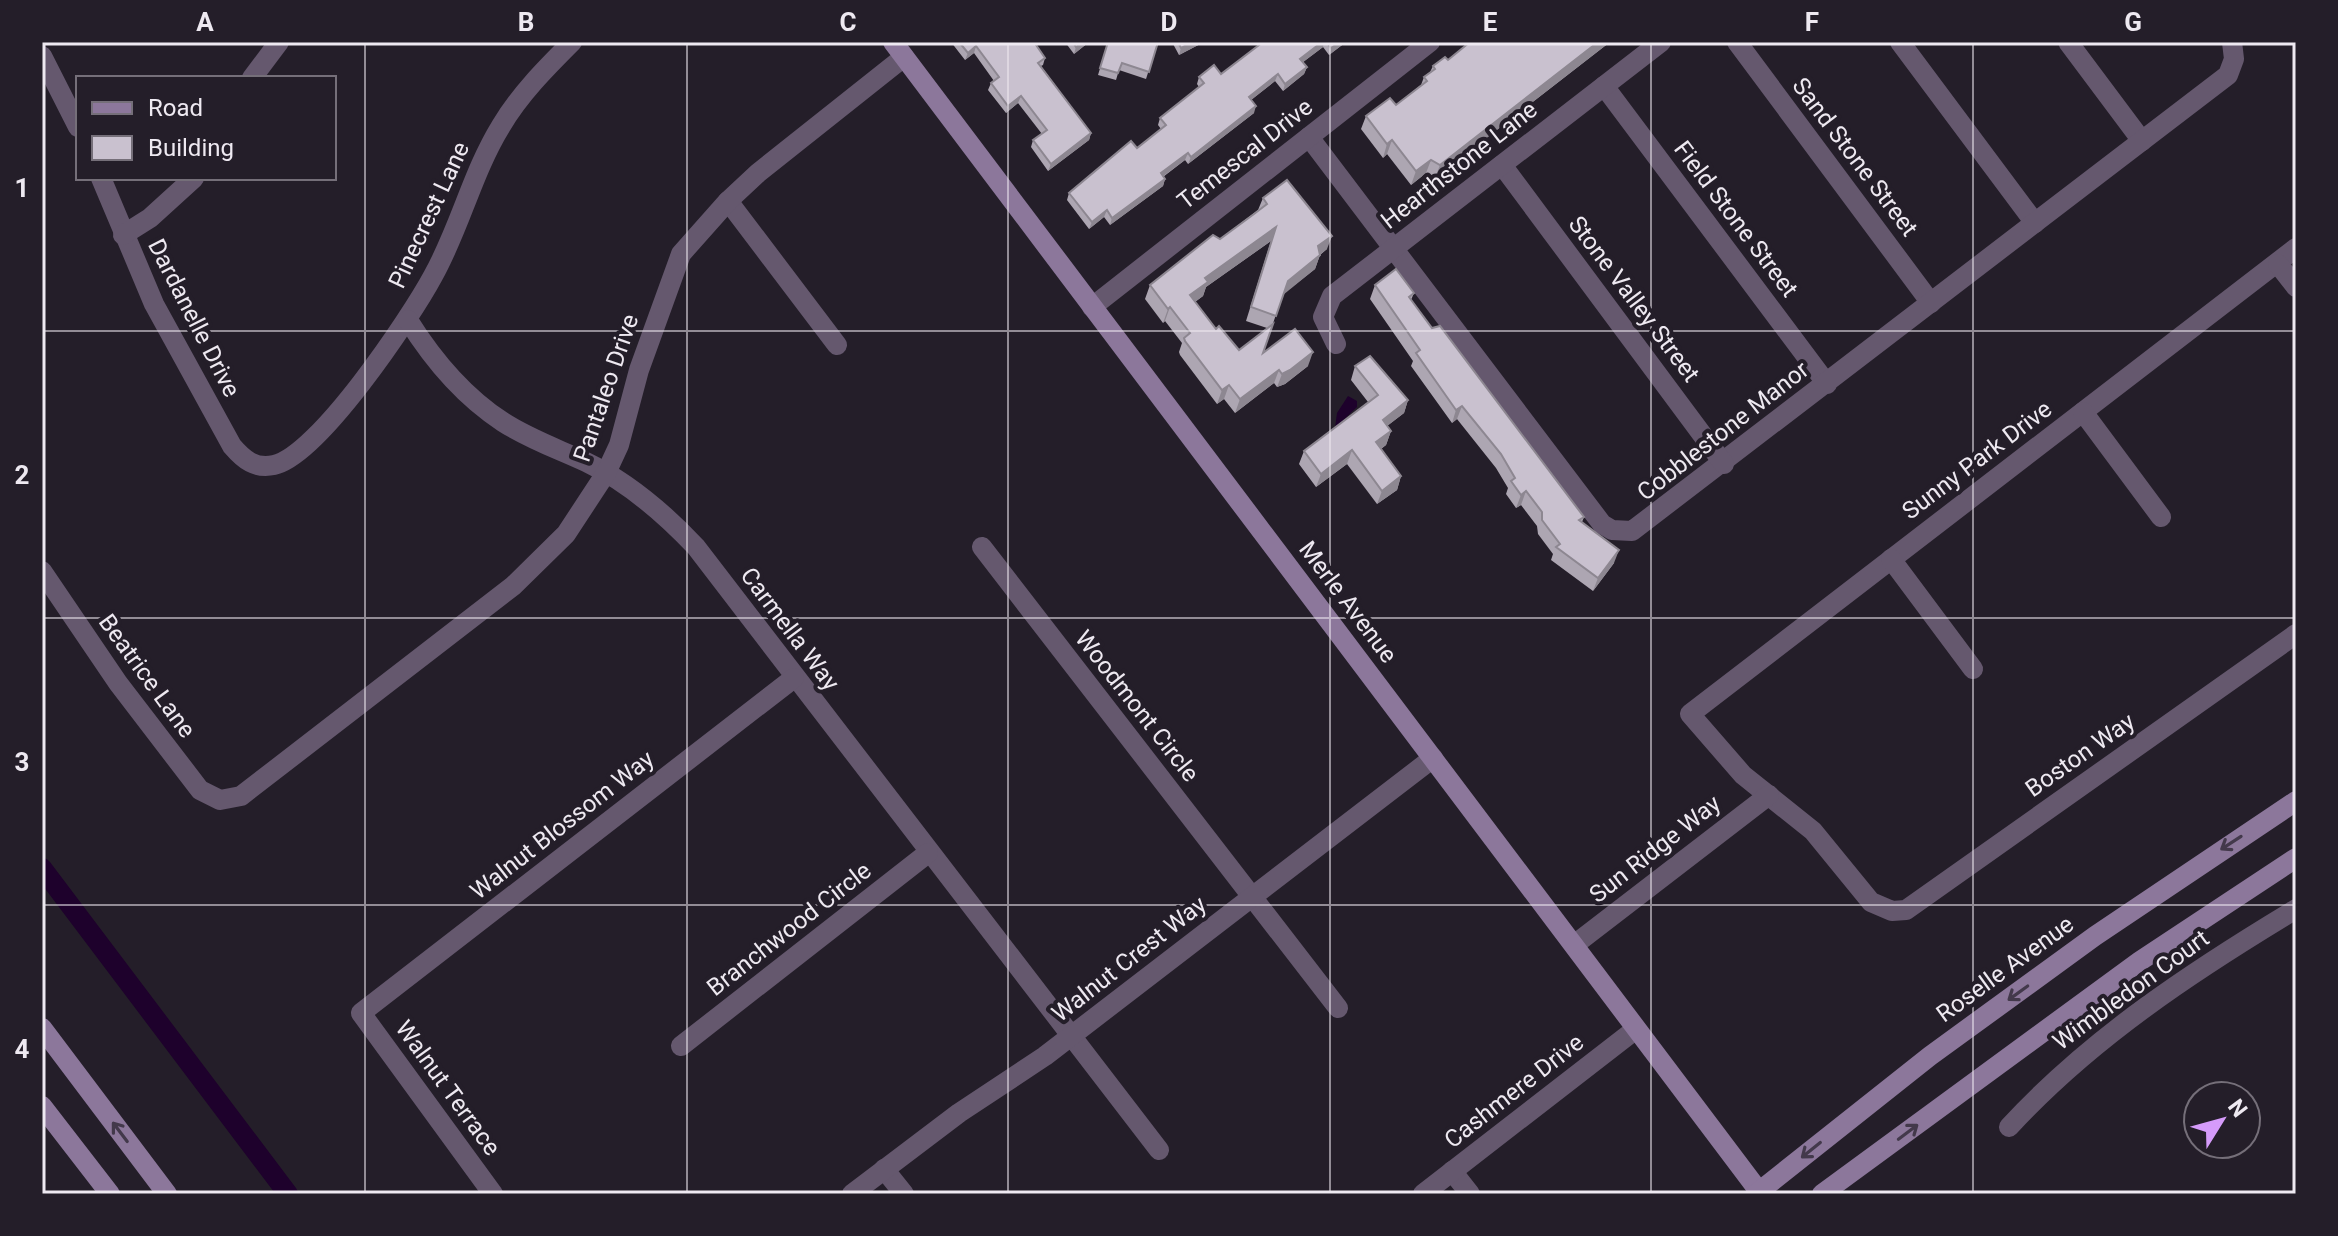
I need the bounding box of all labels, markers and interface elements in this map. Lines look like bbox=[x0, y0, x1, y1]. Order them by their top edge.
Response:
text: A bbox=[196, 7, 214, 37]
text: B bbox=[518, 7, 534, 37]
text: C bbox=[839, 7, 857, 37]
text: D bbox=[1161, 7, 1177, 37]
text: E bbox=[1483, 7, 1498, 37]
text: F bbox=[1805, 7, 1819, 37]
text: G bbox=[2124, 7, 2142, 37]
street label: Sand Stone Street bbox=[1786, 72, 1924, 242]
legend bbox=[76, 76, 336, 180]
street label: Temescal Drive bbox=[1172, 93, 1318, 215]
text: Road bbox=[148, 94, 203, 122]
street label: Hearthstone Lane bbox=[1375, 95, 1543, 235]
text: Building bbox=[148, 134, 234, 162]
street label: Field Stone Street bbox=[1668, 136, 1804, 303]
street label: Pinecrest Lane bbox=[383, 137, 475, 293]
text: 1 bbox=[15, 173, 29, 203]
street label: Stone Valley Street bbox=[1563, 211, 1705, 387]
street label: Dardanelle Drive bbox=[142, 234, 246, 402]
street label: Pantaleo Drive bbox=[568, 310, 644, 466]
street label: Cobblestone Manor bbox=[1632, 355, 1814, 507]
street label: Sunny Park Drive bbox=[1897, 395, 2057, 525]
text: 2 bbox=[15, 460, 29, 490]
street label: Merle Avenue bbox=[1293, 536, 1403, 668]
street label: Carmella Way bbox=[735, 562, 846, 696]
street label: Beatrice Lane bbox=[93, 609, 201, 743]
street label: Woodmont Circle bbox=[1069, 625, 1205, 787]
street label: Boston Way bbox=[2020, 707, 2140, 803]
street label: Walnut Blossom Way bbox=[465, 744, 660, 905]
text: 3 bbox=[15, 747, 29, 777]
street label: Sun Ridge Way bbox=[1584, 789, 1726, 909]
one-way arrow bbox=[2220, 836, 2243, 852]
street label: Branchwood Circle bbox=[702, 856, 876, 1002]
street label: Walnut Crest Way bbox=[1046, 890, 1212, 1028]
street label: Roselle Avenue bbox=[1931, 910, 2079, 1028]
street label: Wimbledon Court bbox=[2048, 924, 2214, 1056]
one-way arrow bbox=[2008, 984, 2029, 1001]
street label: Walnut Terrace bbox=[390, 1015, 506, 1161]
street label: Cashmere Drive bbox=[1439, 1028, 1589, 1154]
text: 4 bbox=[15, 1034, 30, 1064]
north arrow bbox=[2182, 1080, 2262, 1160]
text: N bbox=[2223, 1095, 2252, 1122]
one-way arrow bbox=[112, 1122, 129, 1143]
one-way arrow bbox=[1897, 1123, 1918, 1140]
one-way arrow bbox=[1801, 1141, 1822, 1159]

